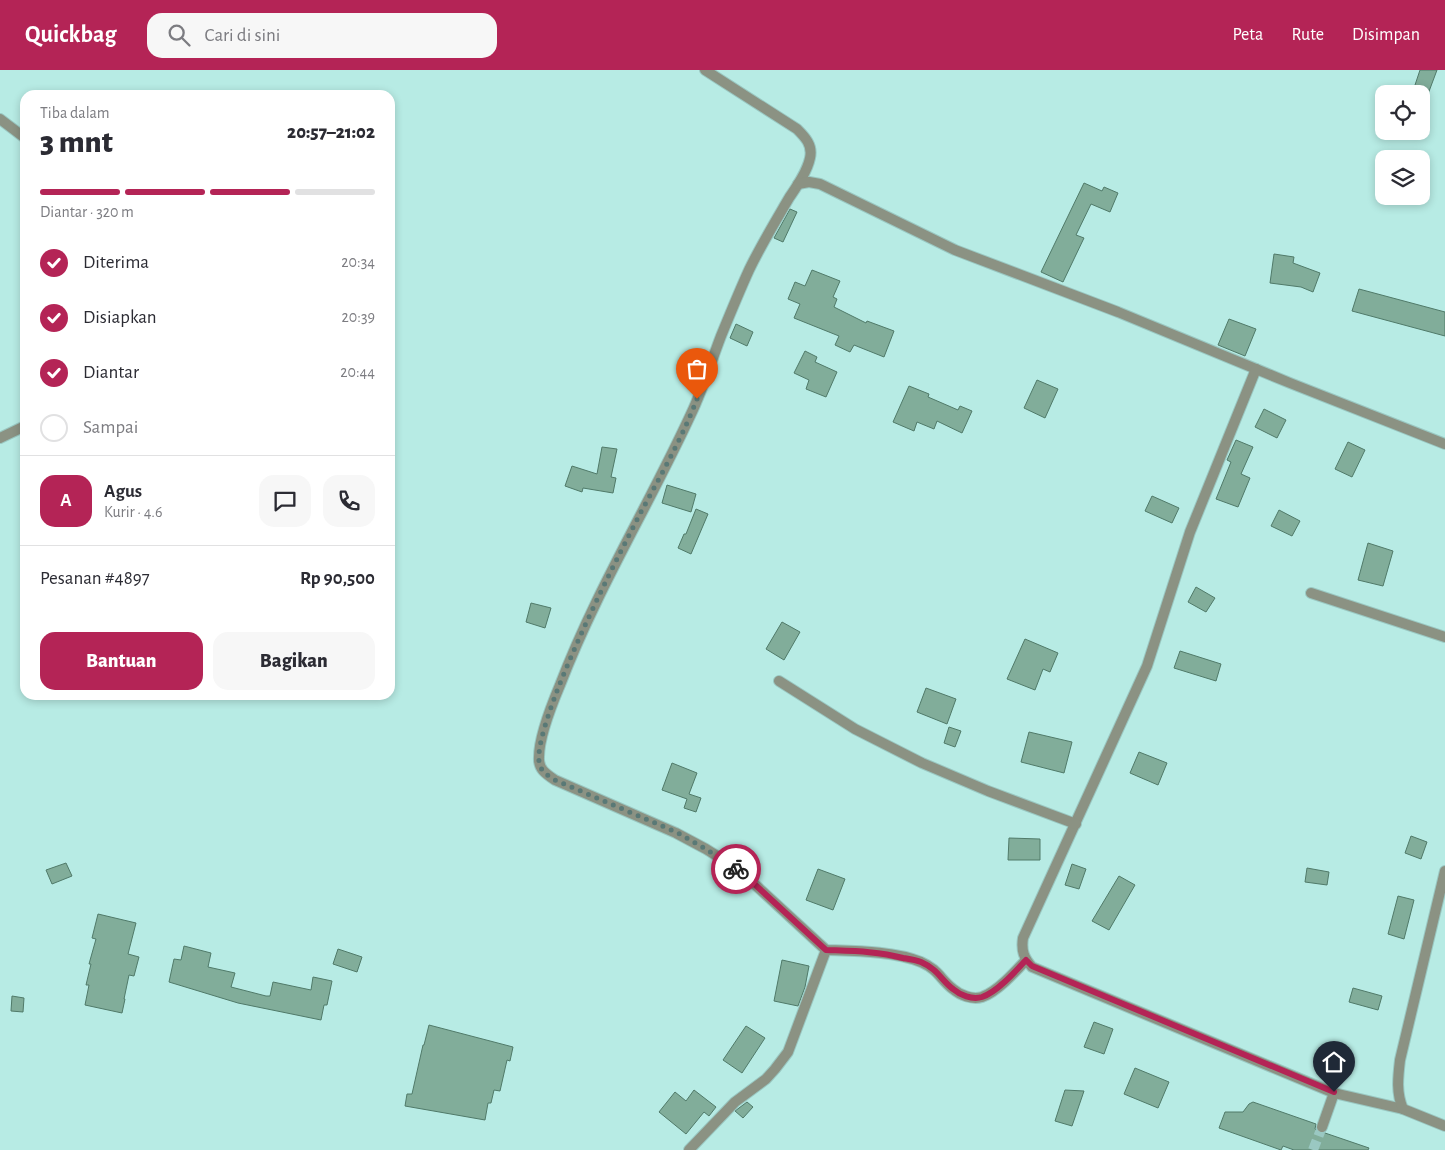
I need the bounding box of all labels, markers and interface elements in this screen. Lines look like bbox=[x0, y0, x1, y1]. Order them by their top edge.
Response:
search box bbox=[147, 13, 497, 58]
icon: search bbox=[165, 21, 193, 49]
text: Quickbag bbox=[25, 23, 117, 47]
text: Cari di sini bbox=[205, 26, 280, 45]
text: Peta bbox=[1232, 26, 1263, 44]
text: Rute bbox=[1291, 26, 1324, 44]
text: Disimpan bbox=[1352, 26, 1420, 44]
map controls bbox=[1375, 85, 1430, 205]
button: locate bbox=[1375, 85, 1430, 140]
text: Tiba dalam bbox=[40, 105, 110, 121]
text: 20:57–21:02 bbox=[287, 123, 375, 142]
text: 3 mnt bbox=[40, 126, 113, 158]
button: layers bbox=[1375, 150, 1430, 205]
text: Diantar · 320 m bbox=[40, 204, 134, 220]
icon: check bbox=[40, 249, 68, 277]
text: Diterima bbox=[83, 253, 149, 272]
text: 20:34 bbox=[341, 254, 375, 270]
icon: check bbox=[40, 304, 68, 332]
text: Disiapkan bbox=[83, 308, 157, 327]
text: 20:39 bbox=[341, 309, 375, 325]
pin bbox=[676, 348, 718, 399]
icon: bag bbox=[683, 355, 711, 383]
icon: check bbox=[40, 359, 68, 387]
text: Diantar bbox=[83, 363, 139, 382]
text: 20:44 bbox=[340, 364, 375, 380]
text: Sampai bbox=[83, 418, 138, 437]
button: chat bbox=[259, 475, 311, 527]
button: phone bbox=[323, 475, 375, 527]
text: Agus bbox=[104, 482, 142, 501]
text: A bbox=[60, 491, 72, 510]
text: Kurir · 4.6 bbox=[104, 504, 163, 520]
text: Pesanan #4897 bbox=[40, 569, 150, 588]
text: Rp 90,500 bbox=[300, 569, 375, 588]
button: Bantuan bbox=[40, 632, 203, 690]
button: Bagikan bbox=[213, 632, 375, 690]
courier bbox=[711, 844, 761, 894]
icon: bike bbox=[722, 855, 750, 883]
pin bbox=[1313, 1041, 1355, 1092]
icon: home bbox=[1320, 1048, 1348, 1076]

